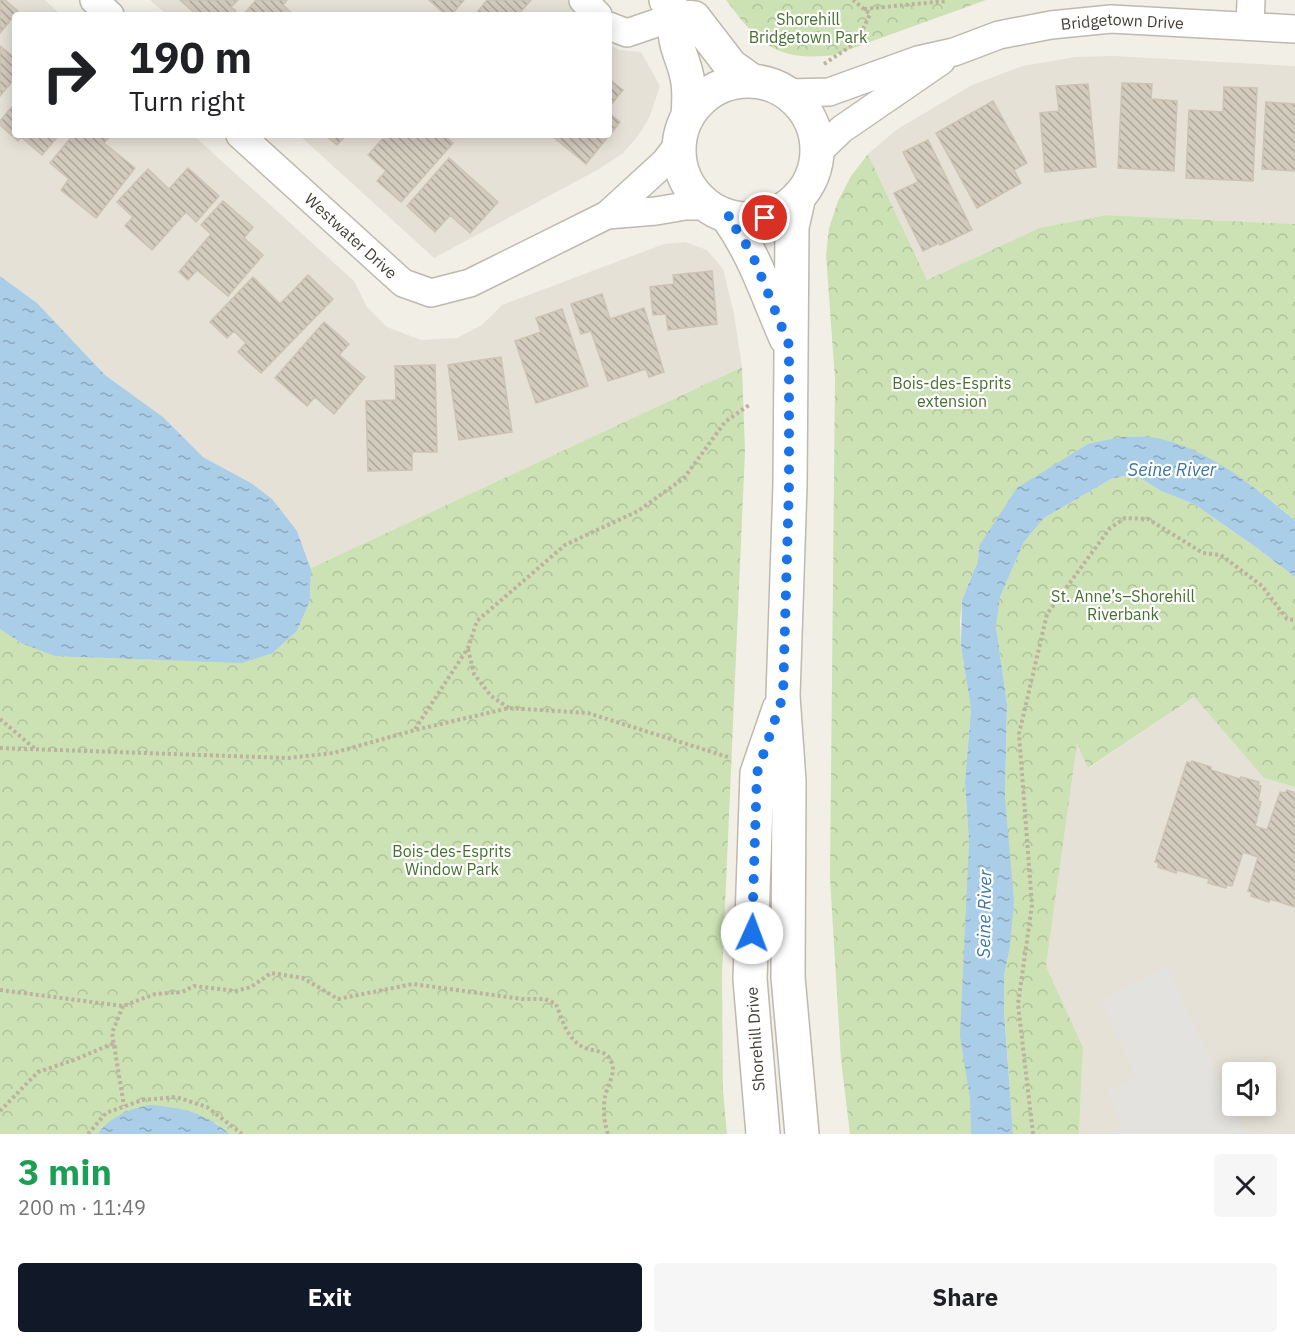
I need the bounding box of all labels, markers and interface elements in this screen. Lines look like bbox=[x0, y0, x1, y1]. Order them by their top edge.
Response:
park label: Shorehill Bridgetown Park bbox=[749, 9, 868, 47]
street label: Bridgetown Drive bbox=[1060, 9, 1185, 34]
text: 190 m bbox=[129, 30, 252, 85]
icon: right bbox=[30, 36, 108, 114]
text: Turn right bbox=[129, 83, 246, 118]
street label: Westwater Drive bbox=[301, 189, 402, 283]
pin bbox=[739, 192, 790, 243]
icon: arrive bbox=[748, 201, 781, 234]
park label: Bois-des-Esprits extension bbox=[892, 373, 1012, 411]
water label: Seine River bbox=[1128, 458, 1217, 481]
park label: St. Anne’s–Shorehill Riverbank bbox=[1051, 586, 1195, 624]
park label: Bois-des-Esprits Window Park bbox=[392, 841, 512, 879]
water label: Seine River bbox=[972, 869, 996, 958]
position arrow bbox=[720, 901, 784, 965]
street label: Shorehill Drive bbox=[741, 986, 769, 1092]
map controls bbox=[1222, 1062, 1276, 1116]
button: sound bbox=[1222, 1062, 1276, 1116]
text: 3 min bbox=[18, 1148, 112, 1195]
button: close bbox=[1214, 1154, 1277, 1217]
text: 200 m · 11:49 bbox=[18, 1194, 146, 1221]
button: Exit bbox=[18, 1263, 642, 1332]
button: Share bbox=[654, 1263, 1277, 1332]

